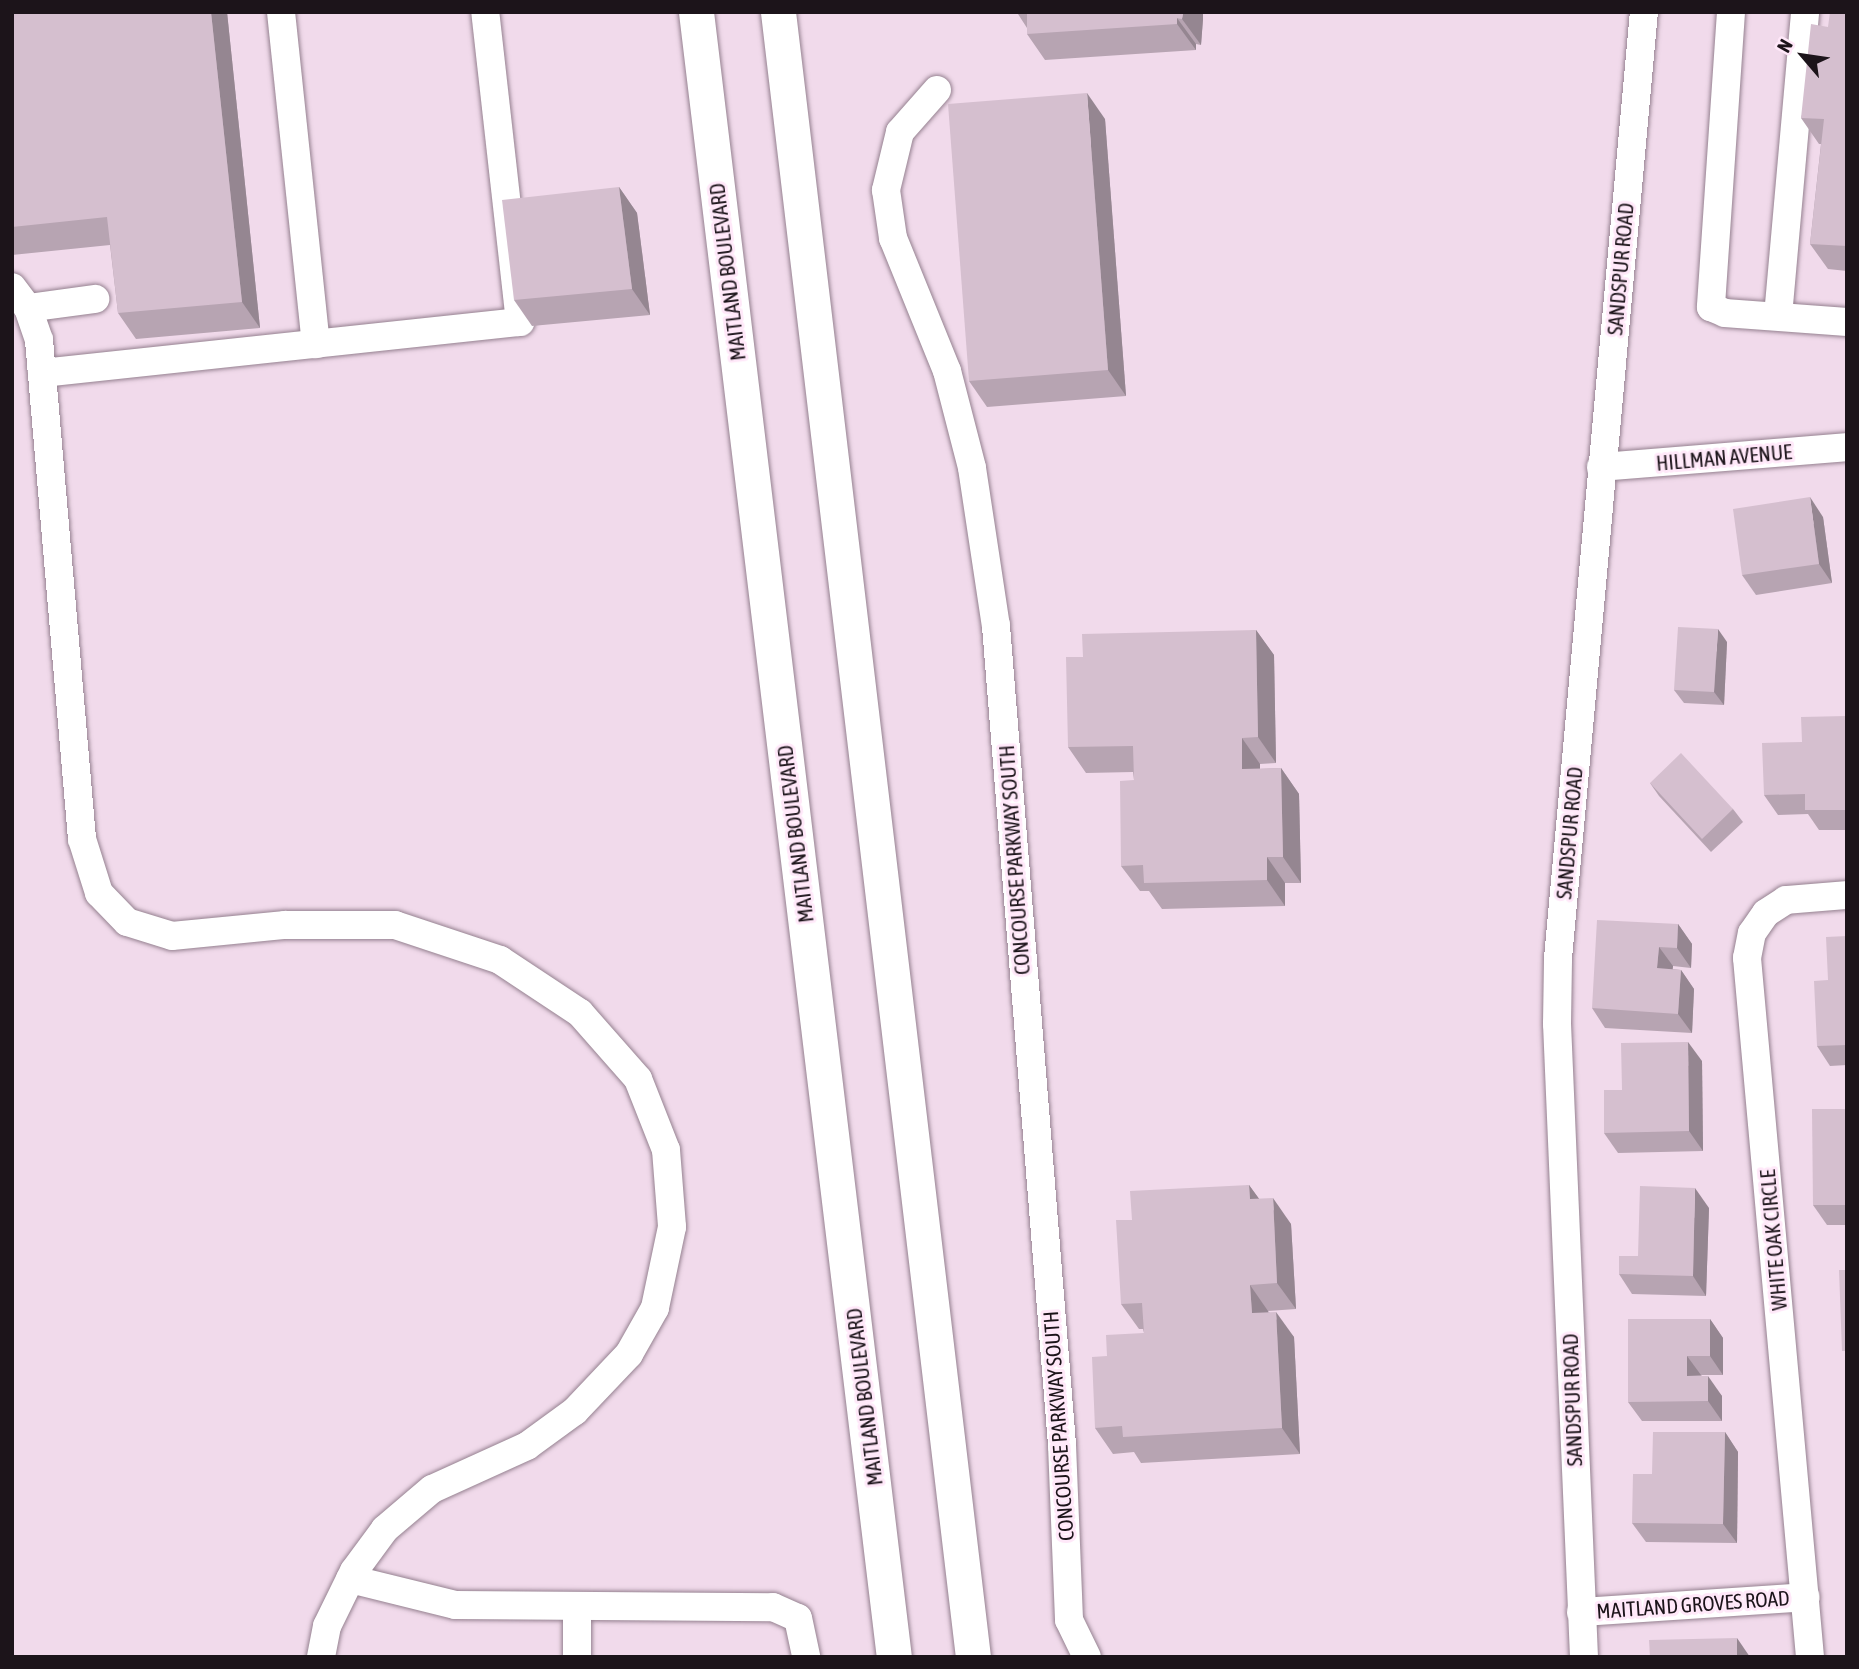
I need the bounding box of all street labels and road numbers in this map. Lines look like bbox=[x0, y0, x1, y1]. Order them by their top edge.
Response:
street label: MAITLAND BOULEVARD bbox=[704, 182, 750, 362]
street label: SANDSPUR ROAD bbox=[1602, 202, 1638, 336]
street label: HILLMAN AVENUE bbox=[1655, 439, 1793, 475]
street label: MAITLAND BOULEVARD bbox=[772, 744, 818, 924]
street label: CONCOURSE PARKWAY SOUTH bbox=[993, 744, 1035, 976]
street label: SANDSPUR ROAD bbox=[1551, 766, 1587, 900]
street label: WHITE OAK CIRCLE bbox=[1754, 1169, 1792, 1311]
street label: MAITLAND BOULEVARD bbox=[841, 1307, 887, 1487]
street label: CONCOURSE PARKWAY SOUTH bbox=[1037, 1310, 1079, 1542]
street label: SANDSPUR ROAD bbox=[1557, 1333, 1587, 1467]
street label: MAITLAND GROVES ROAD bbox=[1596, 1585, 1790, 1623]

